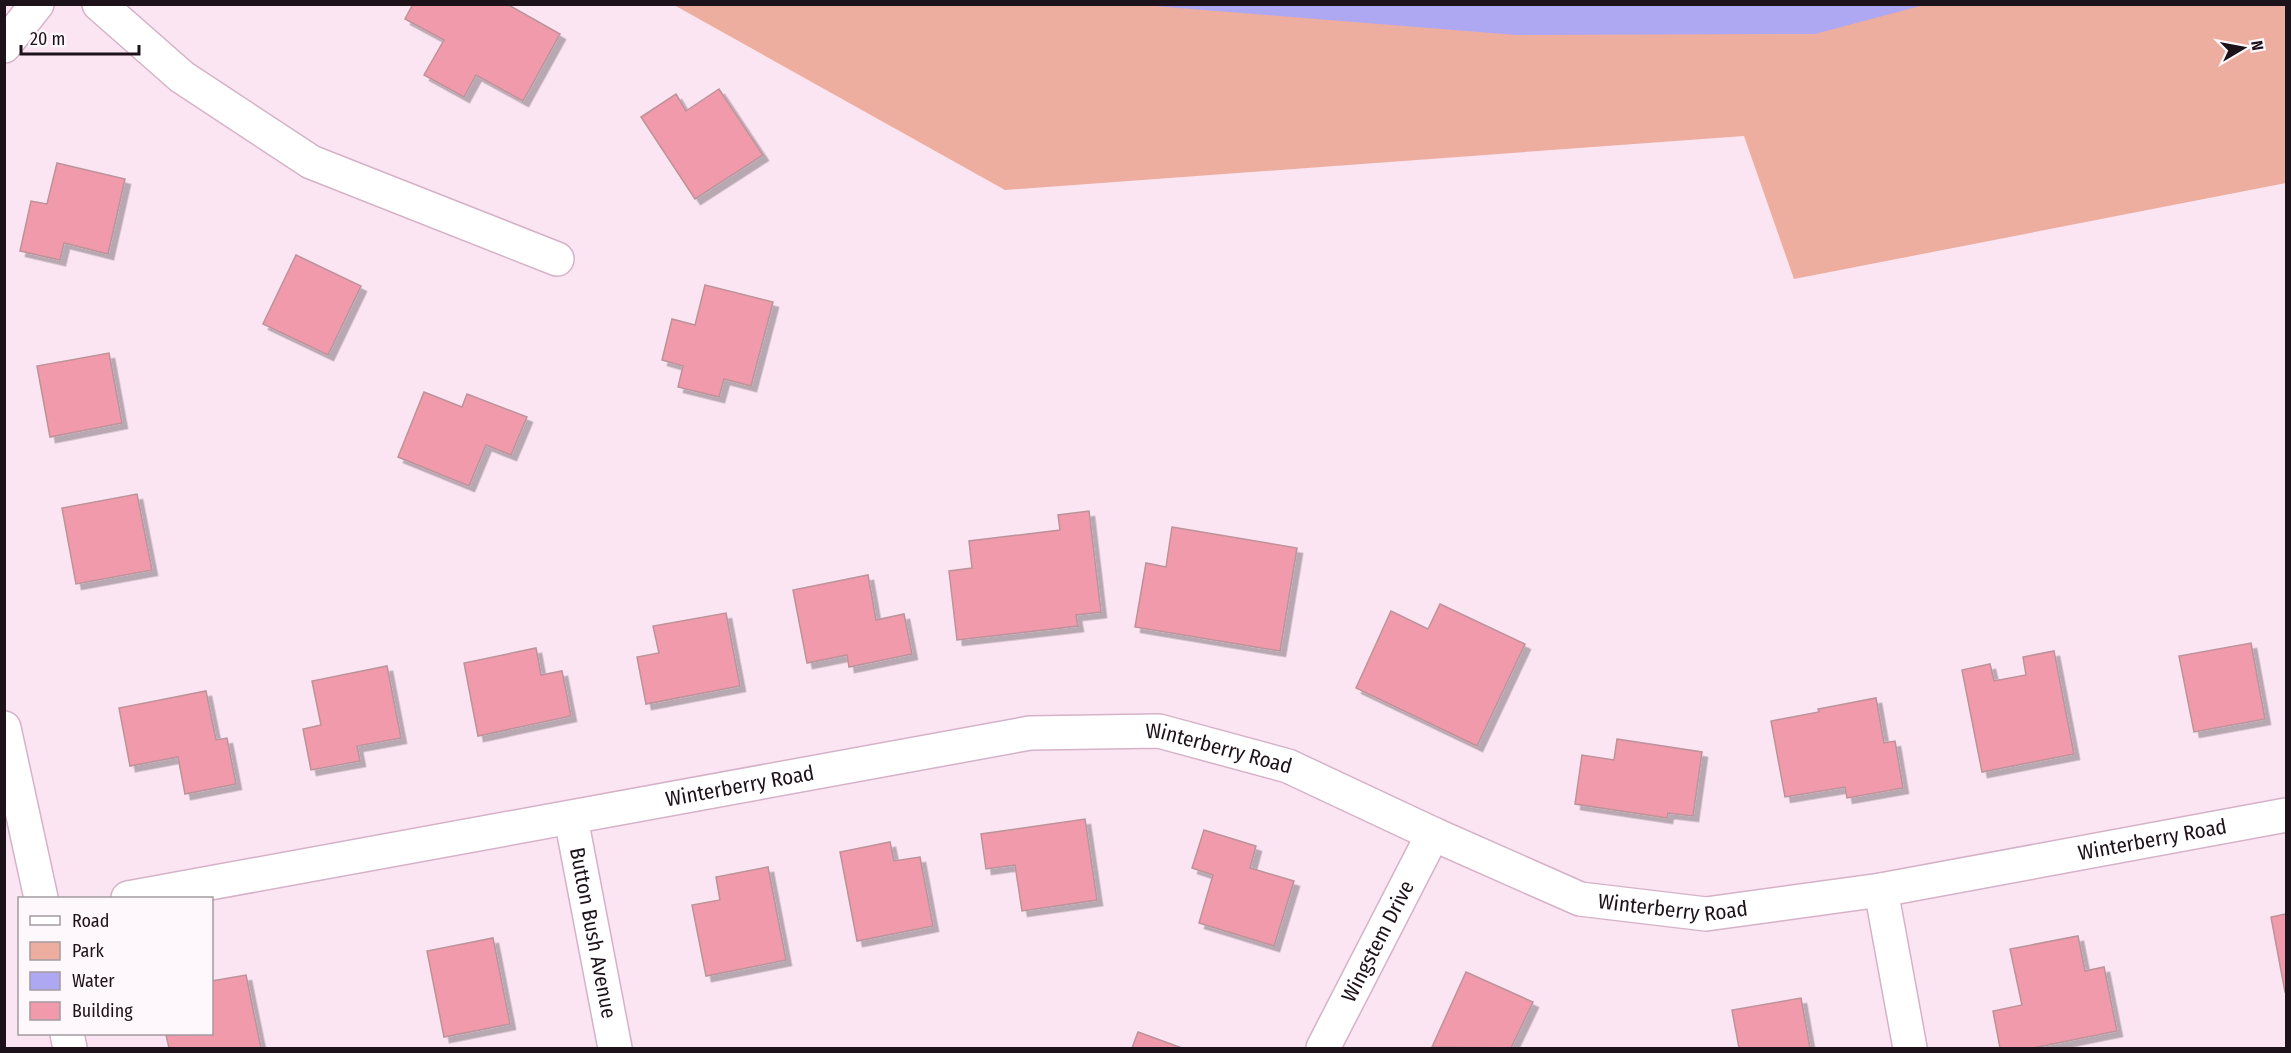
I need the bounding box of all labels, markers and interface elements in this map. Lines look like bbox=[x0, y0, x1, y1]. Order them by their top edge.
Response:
scale bar bbox=[21, 18, 140, 56]
north arrow bbox=[2213, 18, 2273, 78]
text: 20 m bbox=[30, 28, 65, 50]
text: N bbox=[2247, 39, 2267, 52]
street label: Winterberry Road bbox=[1146, 718, 1295, 779]
street label: Winterberry Road bbox=[663, 760, 816, 812]
street label: Winterberry Road bbox=[2076, 813, 2229, 866]
street label: Button Bush Avenue bbox=[564, 845, 622, 1021]
street label: Wingstem Drive bbox=[1336, 876, 1420, 1007]
street label: Winterberry Road bbox=[1597, 888, 1749, 927]
legend bbox=[18, 897, 213, 1035]
text: Road bbox=[72, 910, 109, 932]
text: Park bbox=[72, 940, 105, 962]
text: Water bbox=[72, 970, 115, 992]
text: Building bbox=[72, 1000, 133, 1022]

